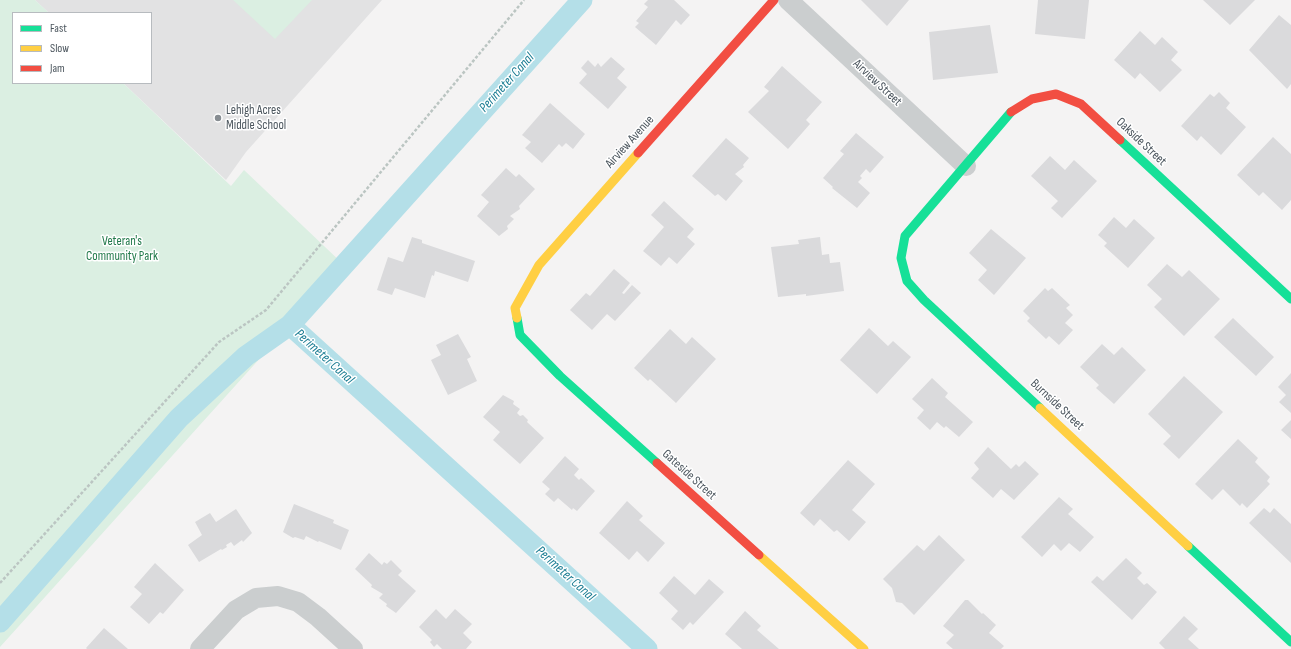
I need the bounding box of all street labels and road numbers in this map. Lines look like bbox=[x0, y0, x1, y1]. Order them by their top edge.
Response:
street label: Airview Street bbox=[849, 56, 905, 110]
street label: Airview Avenue bbox=[602, 112, 658, 172]
street label: Oakside Street bbox=[1113, 115, 1169, 169]
street label: Burnside Street bbox=[1027, 376, 1087, 434]
street label: Gateside Street bbox=[659, 447, 719, 503]

